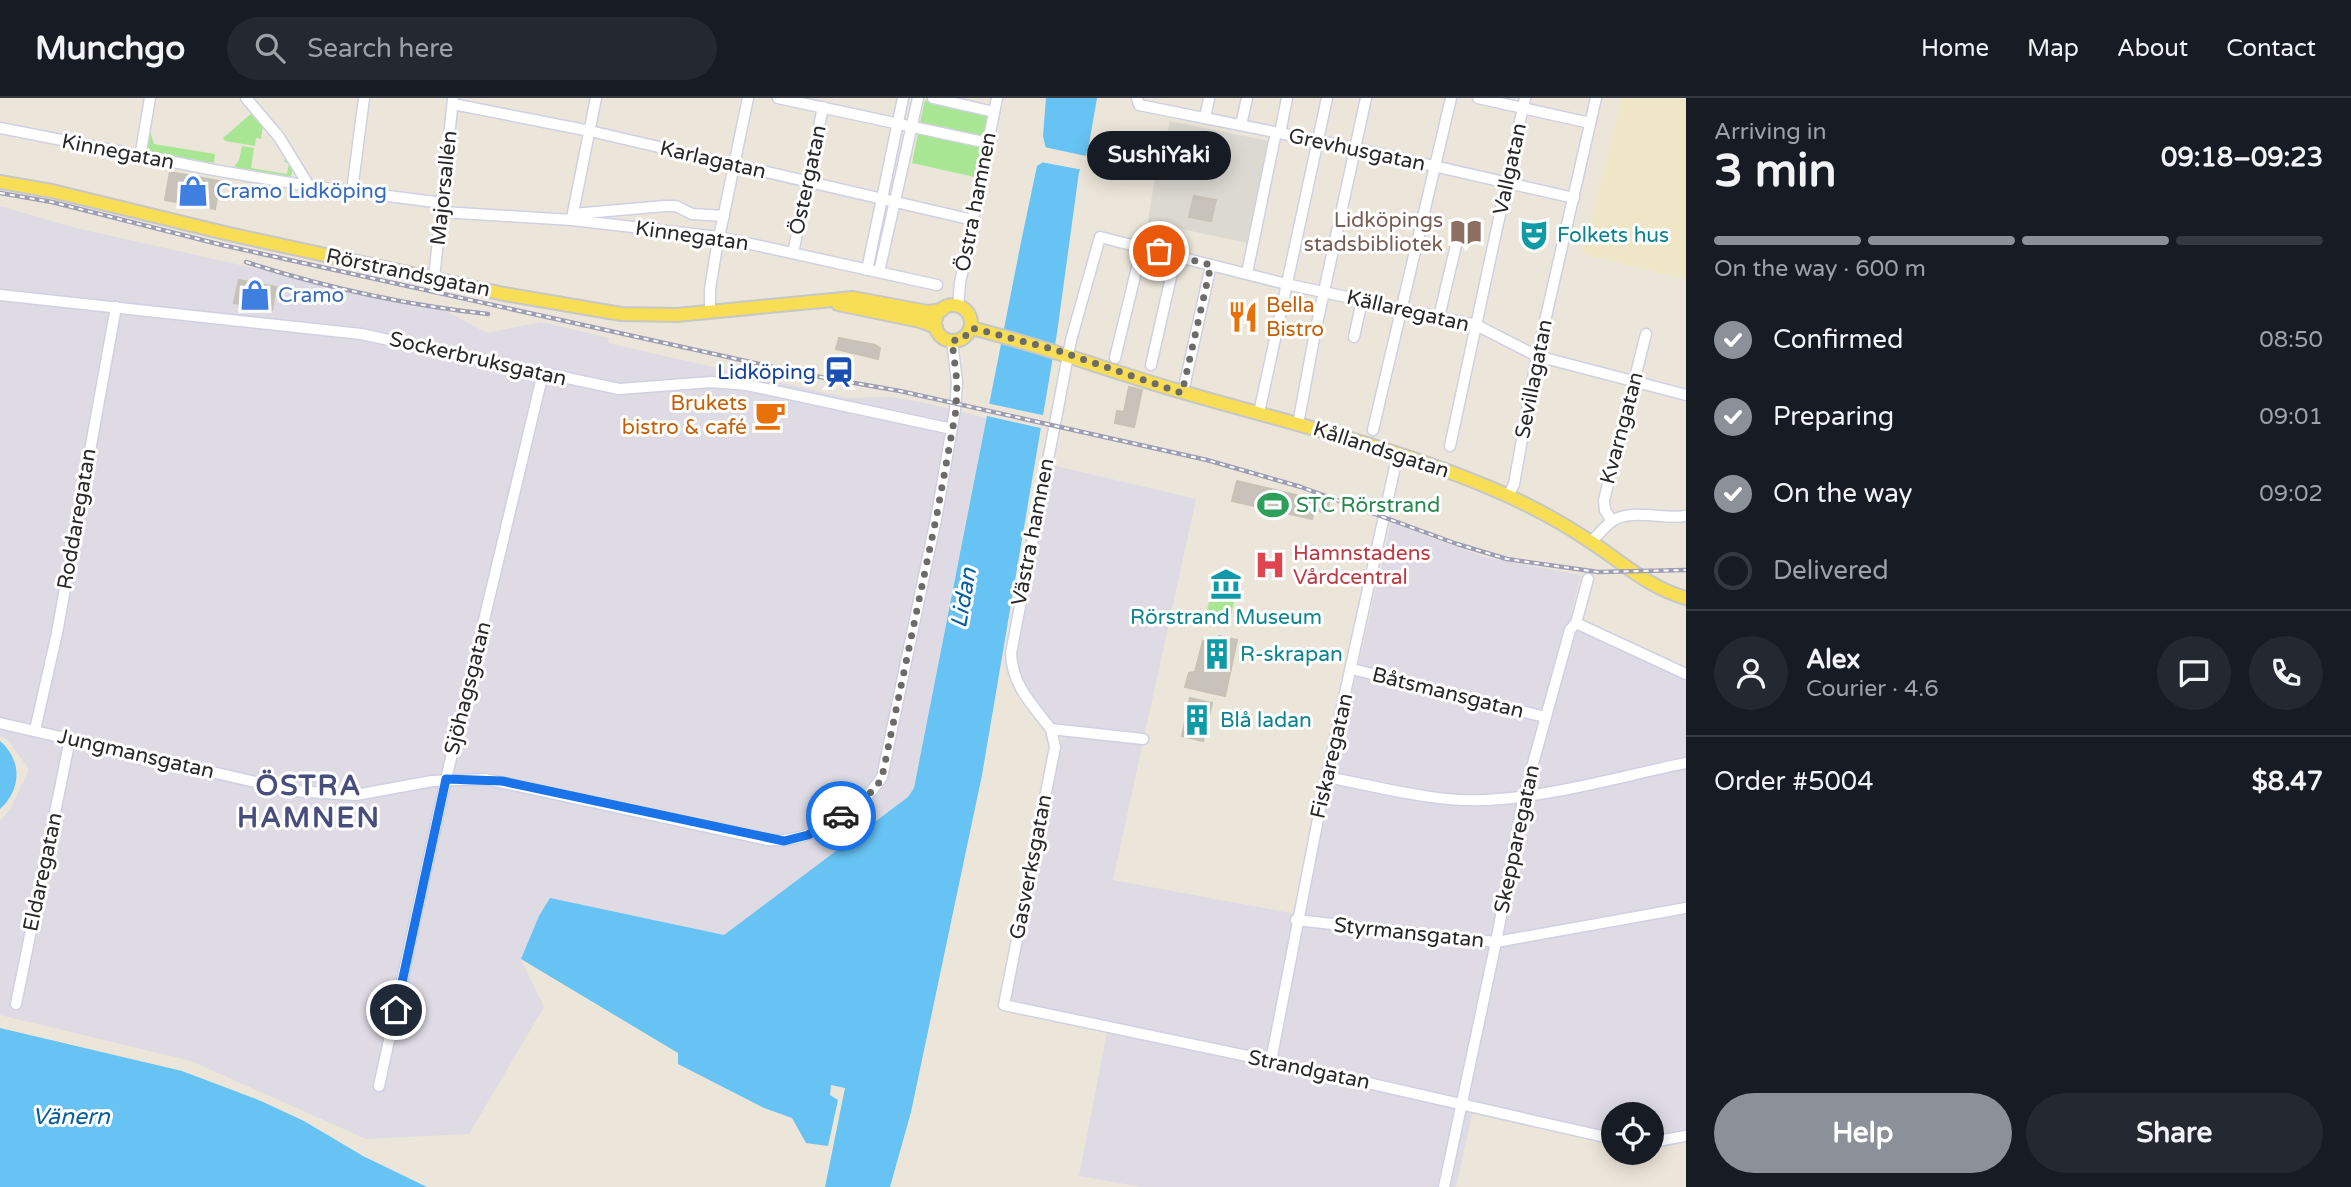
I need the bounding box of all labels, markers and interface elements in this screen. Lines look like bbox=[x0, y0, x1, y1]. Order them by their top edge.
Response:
search box bbox=[227, 17, 717, 80]
text: Munchgo bbox=[35, 29, 185, 68]
icon: search bbox=[251, 29, 289, 67]
text: Search here bbox=[307, 33, 453, 64]
text: Home bbox=[1921, 34, 1989, 63]
text: Map bbox=[2027, 34, 2079, 63]
text: About bbox=[2117, 34, 2188, 63]
text: Contact bbox=[2226, 34, 2316, 63]
text: Arriving in bbox=[1714, 118, 1827, 146]
street label: Vallgatan bbox=[1488, 121, 1532, 217]
street label: Östergatan bbox=[784, 123, 832, 237]
street label: Grevhusgatan bbox=[1286, 123, 1428, 177]
street label: Kinnegatan bbox=[60, 129, 176, 175]
street label: Majorsallén bbox=[426, 129, 462, 247]
street label: Östra hamnen bbox=[950, 130, 1002, 274]
callout: SushiYaki bbox=[1087, 132, 1231, 181]
street label: Karlagatan bbox=[657, 136, 769, 184]
text: SushiYaki bbox=[1108, 141, 1210, 169]
text: 09:18–09:23 bbox=[2161, 142, 2323, 173]
text: 3 min bbox=[1714, 144, 1837, 199]
shop icon: Cramo Lidköping bbox=[176, 174, 210, 208]
place label: Cramo Lidköping bbox=[216, 179, 387, 204]
place label: Lidköpings stadsbibliotek bbox=[1304, 208, 1443, 257]
library icon: Lidköpings stadsbibliotek bbox=[1449, 215, 1483, 249]
street label: Kinnegatan bbox=[634, 216, 750, 256]
theatre icon: Folkets hus bbox=[1517, 218, 1551, 252]
pin bbox=[1129, 221, 1189, 281]
place label: Folkets hus bbox=[1557, 223, 1669, 248]
icon: bag bbox=[1140, 232, 1178, 270]
street label: Rörstrandsgatan bbox=[324, 243, 492, 303]
text: On the way · 600 m bbox=[1714, 255, 1926, 283]
shop icon: Cramo bbox=[238, 278, 272, 312]
place label: Cramo bbox=[278, 283, 344, 308]
street label: Källaregatan bbox=[1344, 285, 1472, 337]
place label: Bella Bistro bbox=[1266, 293, 1324, 342]
restaurant icon: Bella Bistro bbox=[1226, 300, 1260, 334]
street label: Sevillagatan bbox=[1510, 317, 1558, 441]
icon: check bbox=[1714, 321, 1752, 359]
text: Confirmed bbox=[1773, 324, 1903, 355]
street label: Sockerbruksgatan bbox=[387, 326, 569, 392]
text: 08:50 bbox=[2259, 326, 2323, 354]
station icon: Lidköping bbox=[822, 355, 856, 389]
place label: Lidköping bbox=[717, 360, 816, 385]
street label: Kvarngatan bbox=[1595, 369, 1649, 487]
place label: Brukets bistro & café bbox=[622, 391, 747, 440]
cafe icon: Brukets bistro & café bbox=[753, 398, 787, 432]
icon: check bbox=[1714, 398, 1752, 436]
text: Preparing bbox=[1773, 401, 1894, 432]
text: 09:01 bbox=[2259, 403, 2323, 431]
street label: Kållandsgatan bbox=[1310, 416, 1452, 484]
street label: Roddaregatan bbox=[52, 446, 102, 592]
street label: Västra hamnen bbox=[1006, 456, 1060, 608]
icon: check bbox=[1714, 475, 1752, 513]
text: On the way bbox=[1773, 478, 1913, 509]
text: 09:02 bbox=[2259, 480, 2323, 508]
sports icon: STC Rörstrand bbox=[1256, 488, 1290, 522]
place label: STC Rörstrand bbox=[1296, 493, 1440, 518]
place label: Hamnstadens Vårdcentral bbox=[1293, 541, 1431, 590]
hospital icon: Hamnstadens Vårdcentral bbox=[1253, 548, 1287, 582]
text: Delivered bbox=[1773, 555, 1889, 586]
water label: Lidan bbox=[945, 565, 983, 630]
museum icon: Rörstrand Museum bbox=[1209, 567, 1243, 601]
place label: Rörstrand Museum bbox=[1130, 605, 1322, 630]
street label: Sjöhagsgatan bbox=[439, 619, 497, 757]
button: person bbox=[1714, 636, 1788, 710]
button: chat bbox=[2157, 636, 2231, 710]
button: phone bbox=[2249, 636, 2323, 710]
building icon: R-skrapan bbox=[1200, 637, 1234, 671]
place label: R-skrapan bbox=[1240, 642, 1343, 667]
text: Alex bbox=[1806, 644, 1860, 675]
street label: Båtsmansgatan bbox=[1369, 662, 1527, 724]
text: Courier · 4.6 bbox=[1806, 675, 1939, 703]
street label: Fiskaregatan bbox=[1305, 691, 1359, 821]
building icon: Blå ladan bbox=[1180, 703, 1214, 737]
place label: Blå ladan bbox=[1220, 708, 1312, 733]
street label: Jungmansgatan bbox=[55, 724, 217, 784]
street label: Skepparegatan bbox=[1489, 762, 1545, 916]
text: Order #5004 bbox=[1714, 766, 1874, 797]
text: $8.47 bbox=[2252, 766, 2323, 797]
district label: ÖSTRA HAMNEN bbox=[237, 769, 381, 835]
courier bbox=[806, 781, 876, 851]
street label: Gasverksgatan bbox=[1005, 792, 1057, 942]
icon: car bbox=[822, 797, 860, 835]
street label: Eldaregatan bbox=[18, 810, 68, 934]
street label: Styrmansgatan bbox=[1333, 913, 1485, 953]
pin bbox=[366, 980, 426, 1040]
icon: home bbox=[377, 991, 415, 1029]
street label: Strandgatan bbox=[1246, 1045, 1372, 1095]
button: Help bbox=[1714, 1093, 2012, 1173]
button: Share bbox=[2026, 1093, 2323, 1173]
map controls bbox=[1601, 1102, 1664, 1165]
button: locate bbox=[1601, 1102, 1664, 1165]
water label: Vänern bbox=[32, 1103, 111, 1131]

